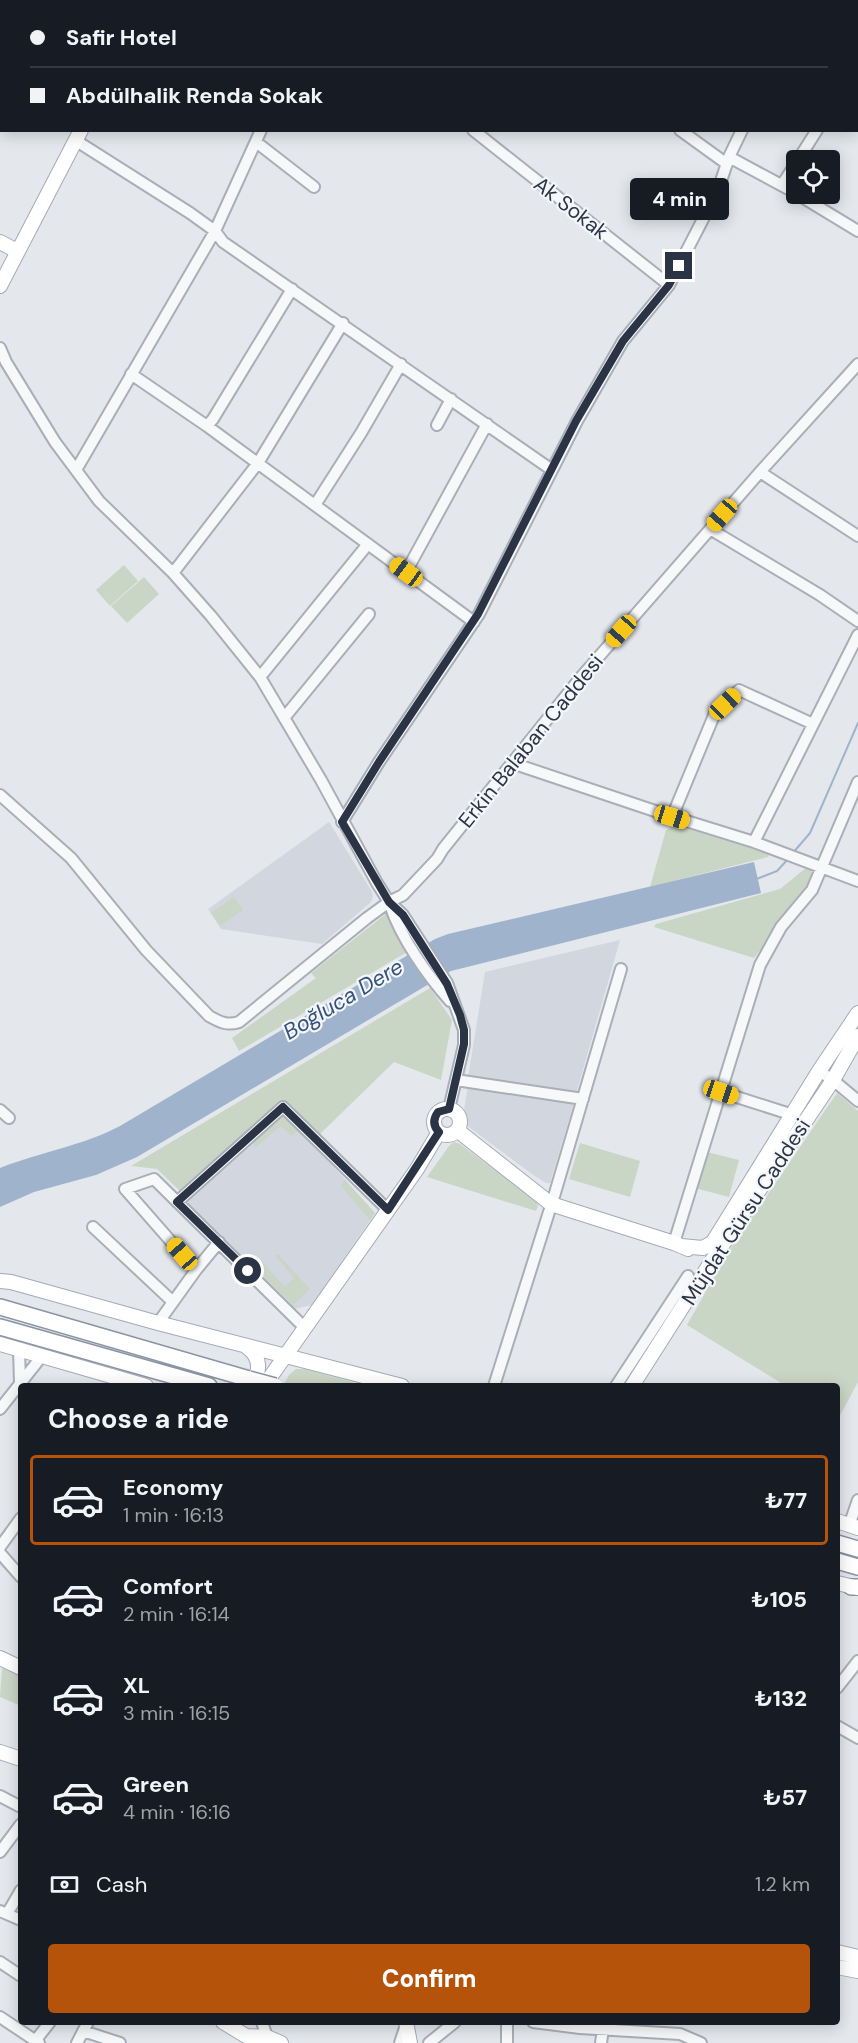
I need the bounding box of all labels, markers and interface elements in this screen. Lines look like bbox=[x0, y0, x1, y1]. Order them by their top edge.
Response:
text: Safir Hotel bbox=[66, 23, 177, 52]
text: Abdülhalik Renda Sokak bbox=[66, 81, 323, 110]
map controls bbox=[786, 150, 840, 204]
button: locate bbox=[786, 150, 840, 204]
street label: Ak Sokak bbox=[528, 170, 614, 246]
callout: 4 min bbox=[630, 179, 728, 221]
text: 4 min bbox=[652, 186, 707, 212]
route end bbox=[665, 252, 692, 279]
car bbox=[703, 496, 741, 534]
car bbox=[386, 554, 426, 590]
car bbox=[602, 612, 640, 650]
street label: Erkin Balaban Caddesi bbox=[452, 648, 610, 834]
car bbox=[706, 685, 744, 723]
car bbox=[652, 803, 692, 831]
water label: Boğluca Dere bbox=[278, 952, 408, 1046]
car bbox=[701, 1078, 741, 1106]
street label: Müjdat Gürsu Caddesi bbox=[675, 1113, 817, 1311]
car bbox=[163, 1235, 201, 1273]
route start bbox=[234, 1257, 261, 1284]
text: Choose a ride bbox=[48, 1401, 229, 1436]
icon: car bbox=[51, 1473, 105, 1527]
text: Economy bbox=[123, 1473, 223, 1502]
text: ₺77 bbox=[765, 1486, 807, 1515]
text: 1 min · 16:13 bbox=[123, 1502, 224, 1528]
icon: car bbox=[51, 1572, 105, 1626]
text: Comfort bbox=[123, 1572, 213, 1601]
text: ₺105 bbox=[751, 1585, 807, 1614]
text: 2 min · 16:14 bbox=[123, 1601, 230, 1627]
icon: car bbox=[51, 1671, 105, 1725]
text: XL bbox=[123, 1671, 150, 1700]
text: ₺132 bbox=[755, 1684, 807, 1713]
text: 3 min · 16:15 bbox=[123, 1700, 230, 1726]
icon: car bbox=[51, 1770, 105, 1824]
text: Green bbox=[123, 1770, 189, 1799]
text: ₺57 bbox=[763, 1783, 807, 1812]
text: 4 min · 16:16 bbox=[123, 1799, 231, 1825]
icon: cash bbox=[48, 1868, 81, 1901]
text: Cash bbox=[96, 1870, 147, 1899]
text: 1.2 km bbox=[755, 1871, 810, 1897]
button: Confirm bbox=[48, 1944, 810, 2013]

